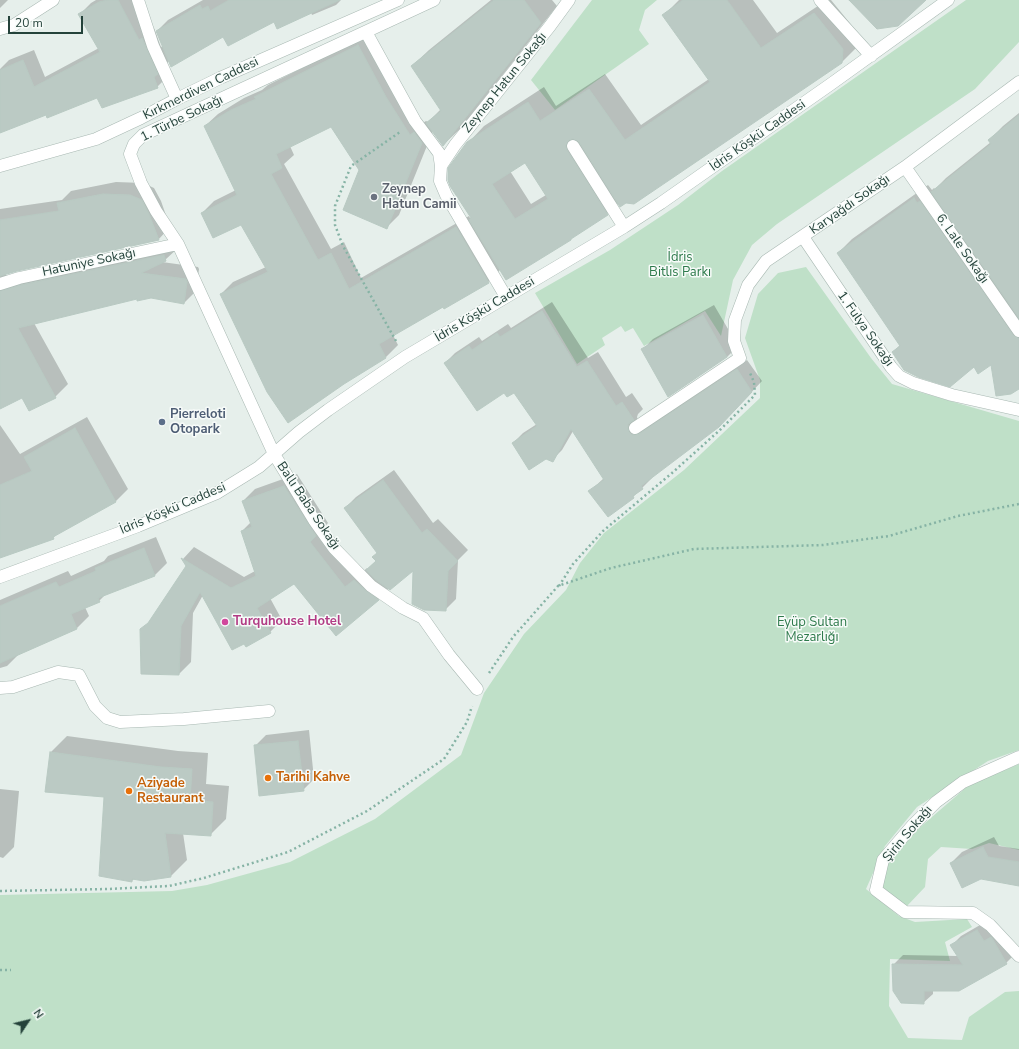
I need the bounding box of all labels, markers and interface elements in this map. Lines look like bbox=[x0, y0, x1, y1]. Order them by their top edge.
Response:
scale bar bbox=[10, 8, 85, 34]
text: 20 m bbox=[15, 15, 43, 31]
street label: Zeynep Hatun Sokağı bbox=[460, 30, 550, 136]
street label: Kırkmerdiven Caddesi bbox=[141, 54, 261, 124]
street label: 1. Türbe Sokağı bbox=[138, 92, 226, 146]
street label: İdris Köşkü Caddesi bbox=[707, 97, 809, 175]
street label: Karyağdı Sokağı bbox=[807, 172, 893, 238]
place label: Zeynep Hatun Camii bbox=[382, 182, 457, 213]
marker: Zeynep Hatun Camii bbox=[369, 192, 379, 202]
street label: 6. Lale Sokağı bbox=[932, 211, 992, 287]
street label: Hatuniye Sokağı bbox=[41, 245, 137, 281]
park label: İdris Bitlis Parkı bbox=[649, 250, 711, 281]
street label: İdris Köşkü Caddesi bbox=[432, 274, 538, 346]
street label: 1. Fulya Sokağı bbox=[833, 288, 897, 370]
place label: Pierreloti Otopark bbox=[170, 407, 226, 438]
marker: Pierreloti Otopark bbox=[157, 417, 167, 427]
street label: Ballı Baba Sokağı bbox=[273, 459, 343, 553]
street label: İdris Köşkü Caddesi bbox=[118, 480, 228, 538]
place label: Turquhouse Hotel bbox=[233, 614, 341, 630]
park label: Eyüp Sultan Mezarlığı bbox=[777, 615, 847, 646]
marker: Turquhouse Hotel bbox=[220, 617, 230, 627]
place label: Tarihi Kahve bbox=[276, 770, 350, 786]
marker: Tarihi Kahve bbox=[263, 773, 273, 783]
place label: Aziyade Restaurant bbox=[137, 776, 203, 807]
marker: Aziyade Restaurant bbox=[124, 786, 134, 796]
street label: Şirin Sokağı bbox=[880, 803, 936, 865]
north arrow bbox=[8, 1001, 48, 1041]
text: N bbox=[30, 1006, 47, 1021]

